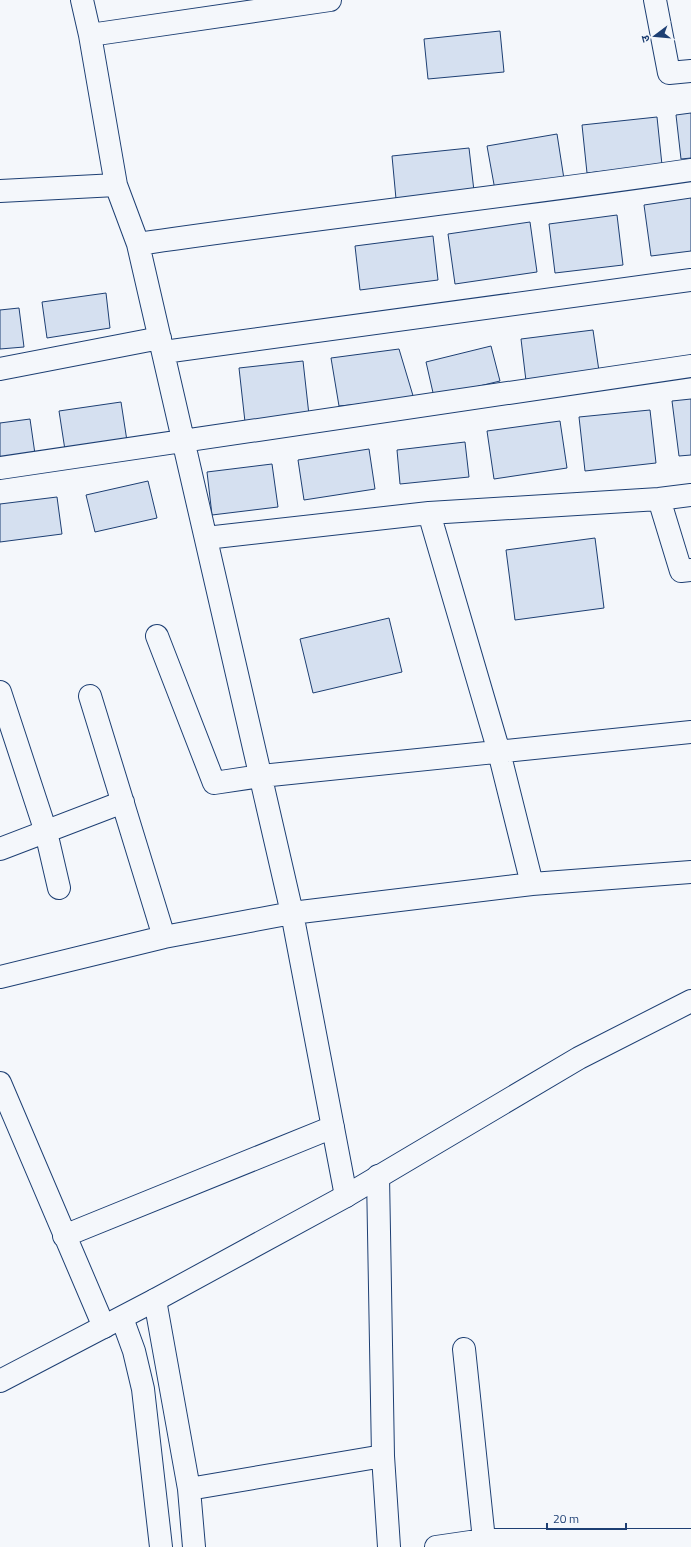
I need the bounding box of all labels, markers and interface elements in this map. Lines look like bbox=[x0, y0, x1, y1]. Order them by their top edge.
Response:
north arrow bbox=[635, 16, 675, 56]
text: उ bbox=[637, 33, 654, 44]
scale bar bbox=[547, 1505, 626, 1531]
text: 20 m bbox=[553, 1509, 579, 1528]

